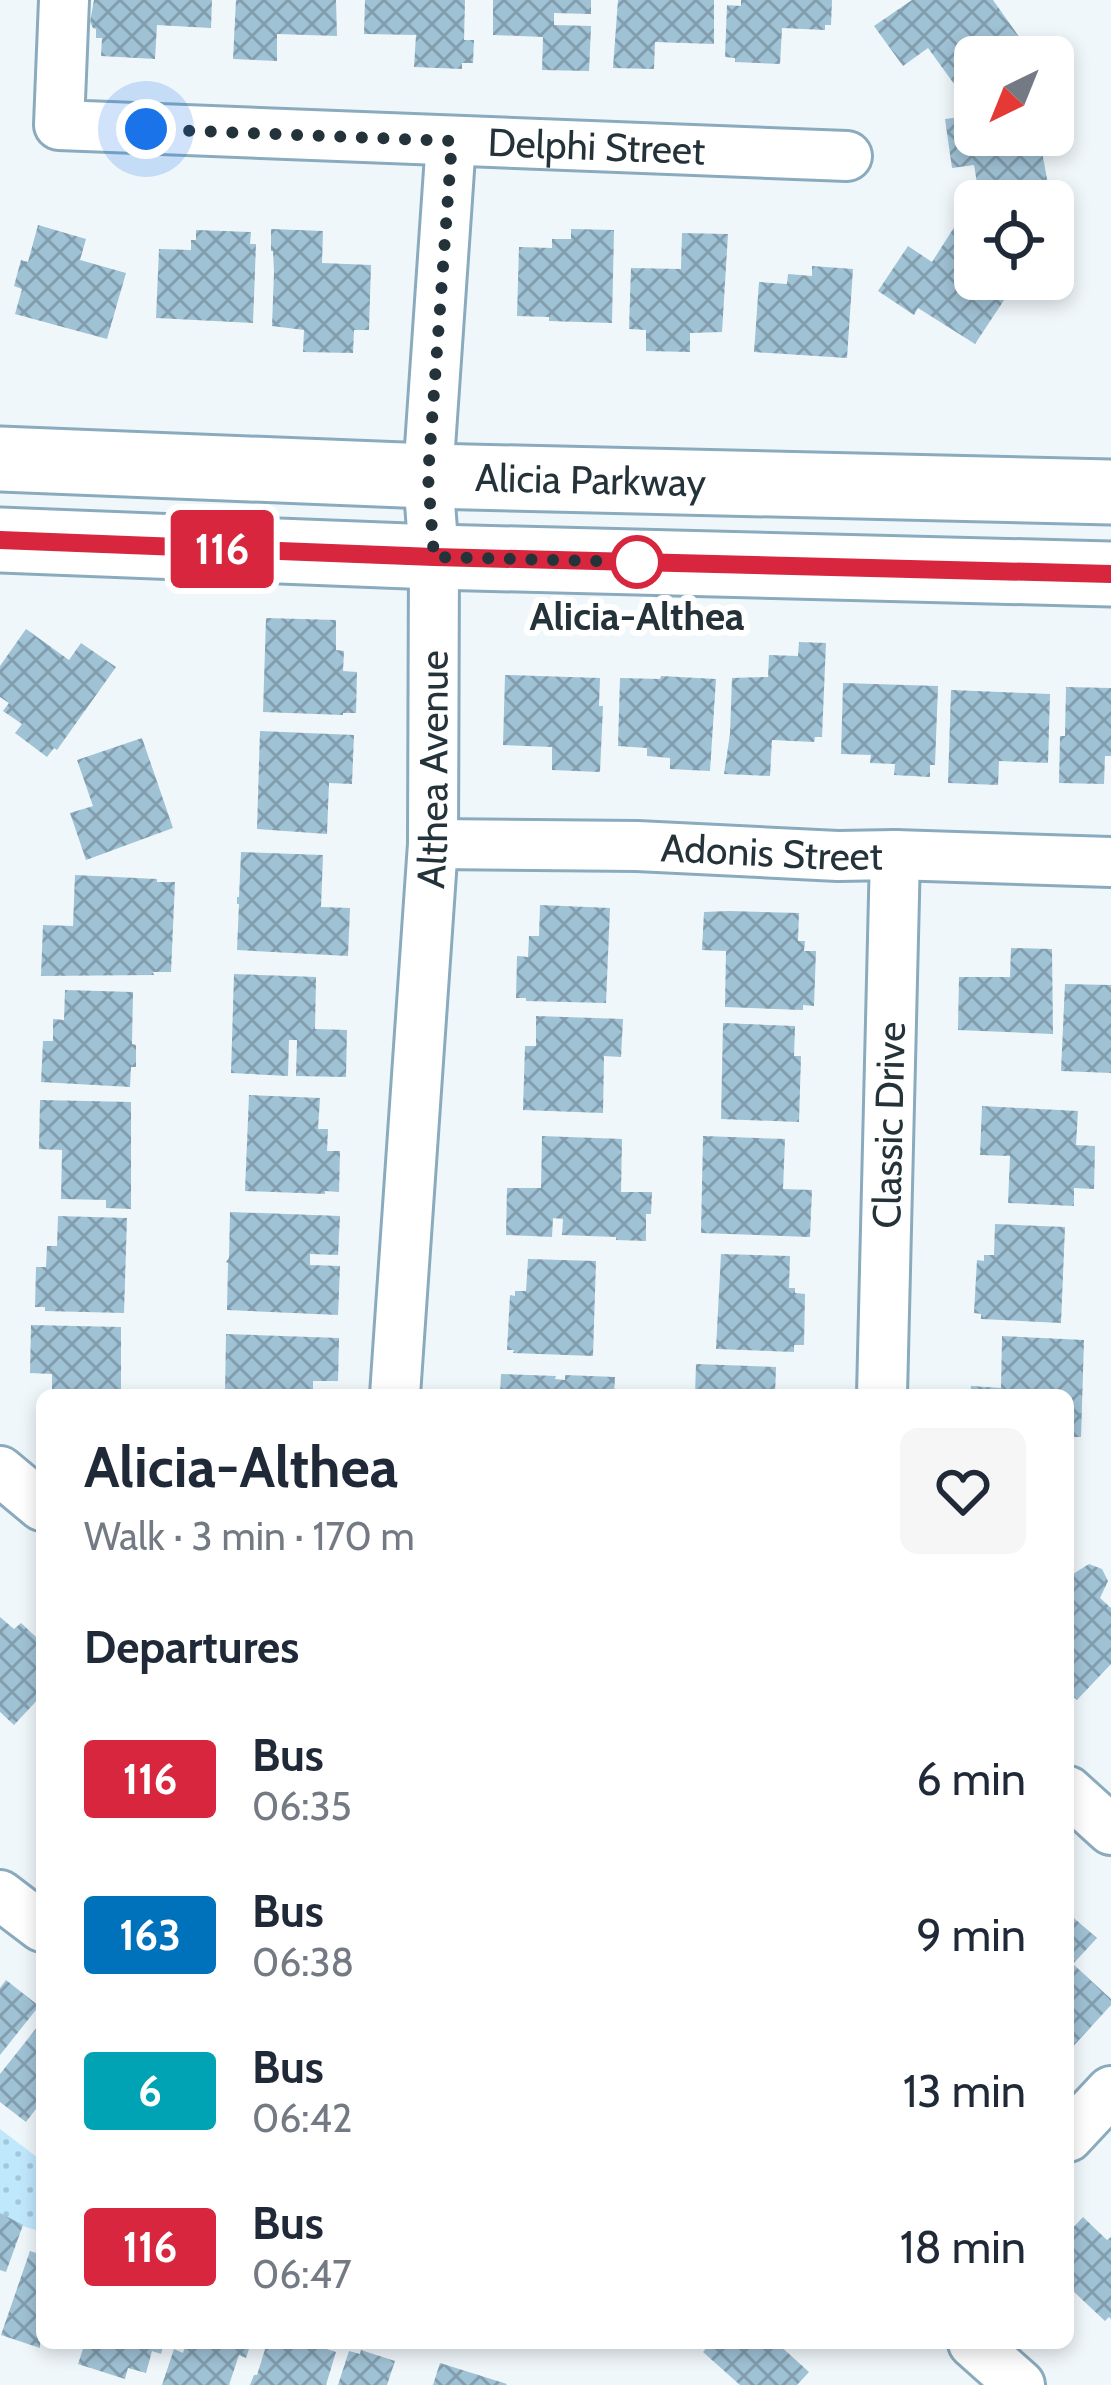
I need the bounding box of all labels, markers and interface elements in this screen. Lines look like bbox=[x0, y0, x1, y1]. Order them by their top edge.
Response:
north arrow bbox=[954, 36, 1074, 156]
map controls bbox=[954, 36, 1074, 300]
your location bbox=[116, 99, 176, 159]
street label: Delphi Street bbox=[487, 118, 706, 174]
button: locate bbox=[954, 180, 1074, 300]
street label: Alicia Parkway bbox=[475, 453, 707, 507]
line badge: 116 bbox=[153, 510, 291, 588]
text: 116 bbox=[195, 523, 249, 575]
marker: Alicia-Althea bbox=[612, 537, 662, 587]
place label: Alicia-Althea bbox=[530, 592, 744, 640]
street label: Althea Avenue bbox=[406, 650, 458, 890]
street label: Adonis Street bbox=[660, 823, 883, 880]
street label: Classic Drive bbox=[862, 1021, 915, 1229]
button: heart bbox=[900, 1428, 1026, 1554]
text: Alicia-Althea bbox=[84, 1432, 398, 1501]
text: Walk · 3 min · 170 m bbox=[84, 1512, 415, 1560]
text: Departures bbox=[84, 1620, 299, 1674]
text: Bus bbox=[252, 1728, 324, 1782]
text: 6 min bbox=[916, 1752, 1026, 1806]
text: 116 bbox=[123, 1753, 177, 1805]
text: 06:35 bbox=[252, 1782, 352, 1830]
text: Bus bbox=[252, 1884, 324, 1938]
text: 9 min bbox=[916, 1908, 1026, 1962]
text: 163 bbox=[119, 1909, 181, 1961]
text: 06:38 bbox=[252, 1938, 354, 1986]
text: Bus bbox=[252, 2040, 324, 2094]
text: 13 min bbox=[903, 2064, 1026, 2118]
text: 6 bbox=[138, 2065, 162, 2117]
text: 06:42 bbox=[252, 2094, 352, 2142]
text: Bus bbox=[252, 2196, 324, 2250]
text: 18 min bbox=[900, 2220, 1026, 2274]
text: 116 bbox=[123, 2221, 177, 2273]
text: 06:47 bbox=[252, 2250, 352, 2298]

